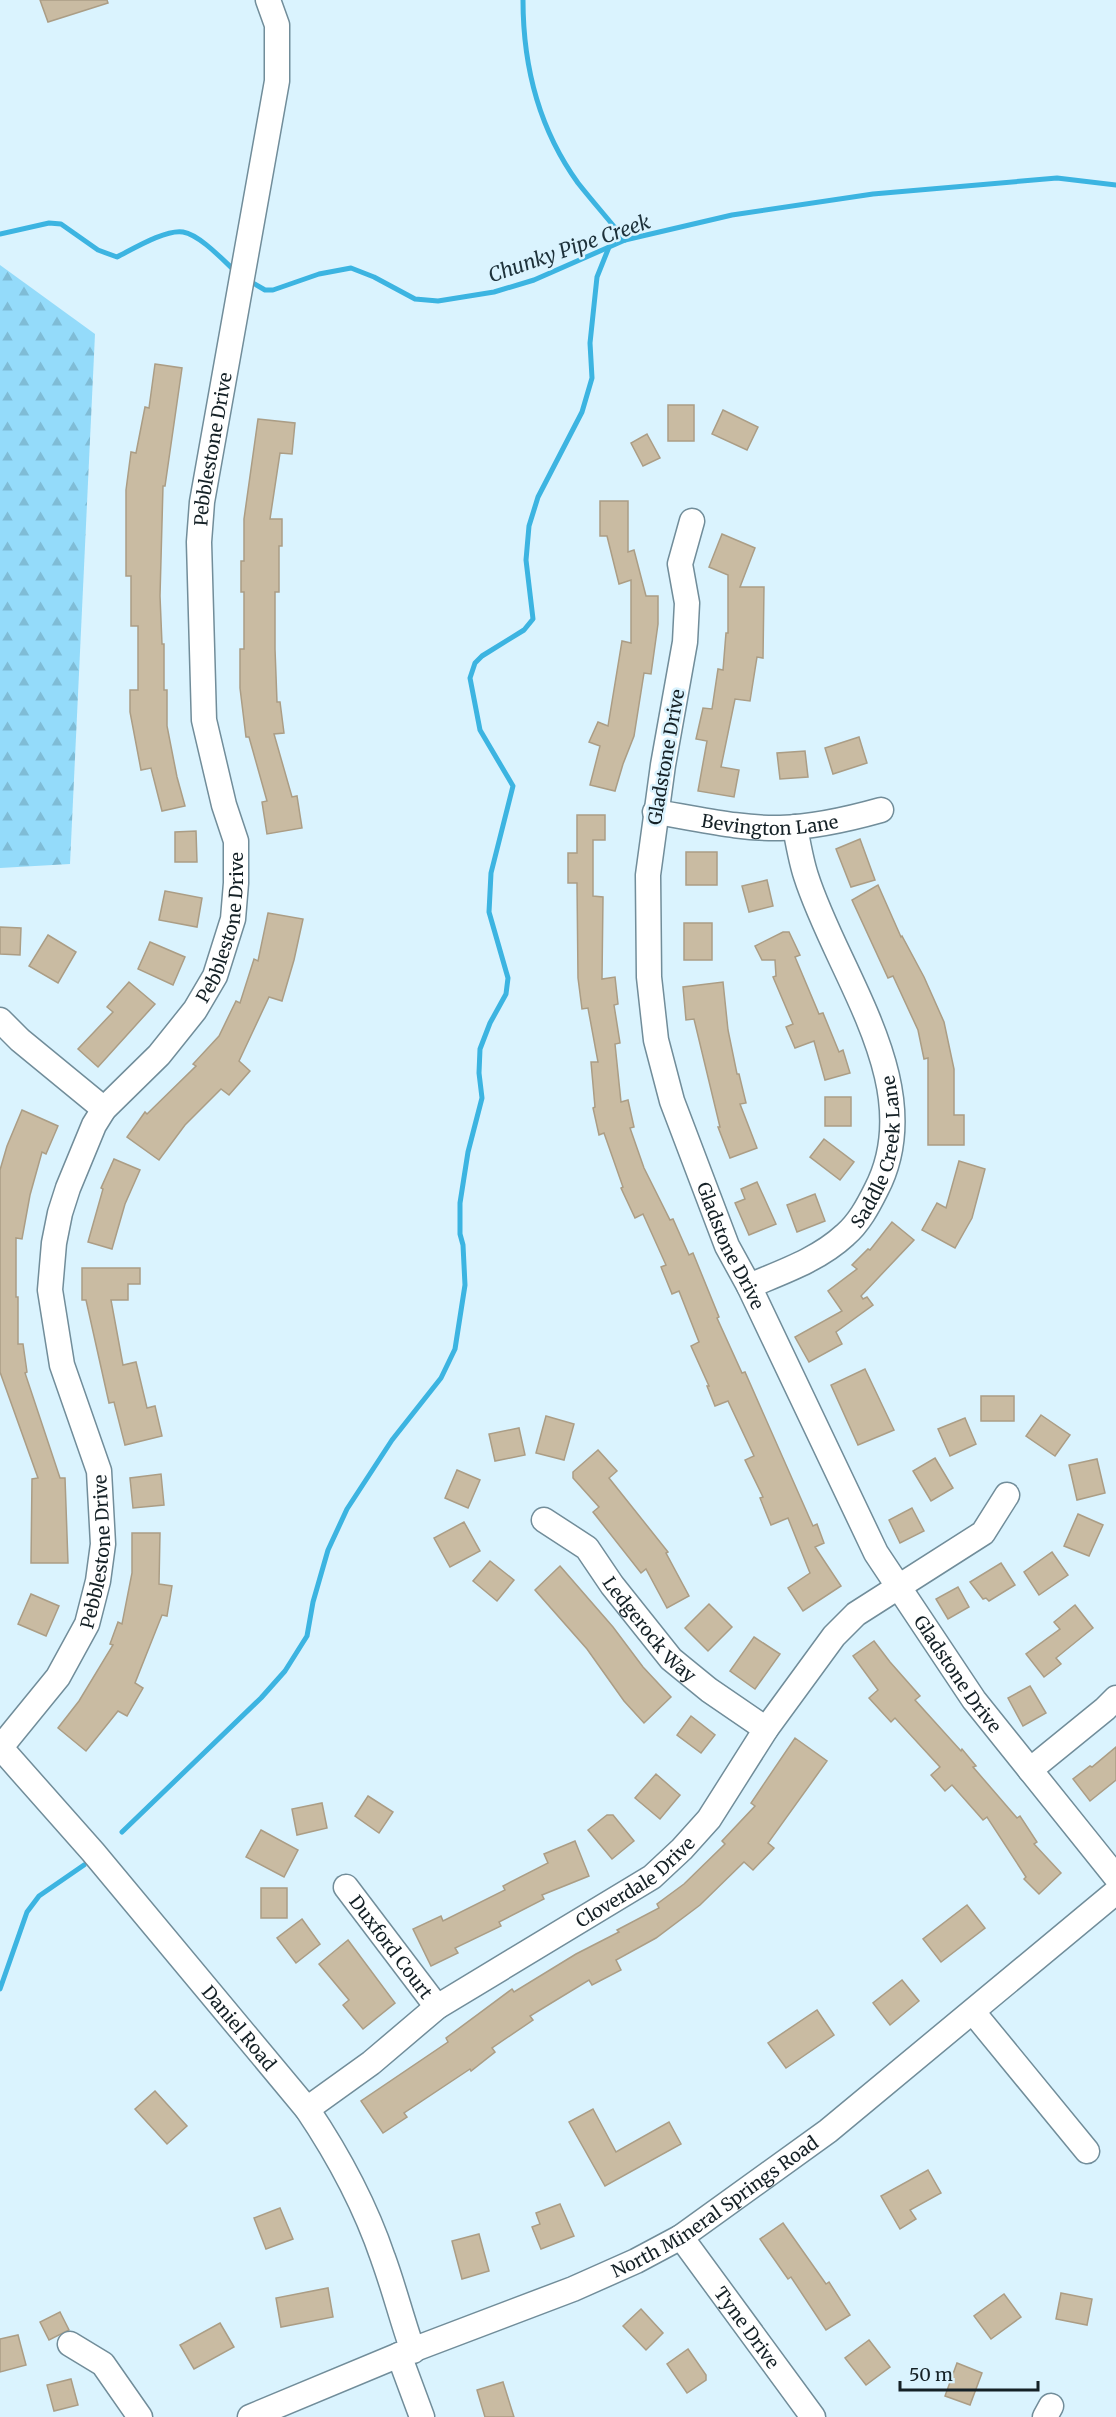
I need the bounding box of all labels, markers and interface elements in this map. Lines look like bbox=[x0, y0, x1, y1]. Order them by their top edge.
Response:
water label: Chunky Pipe Creek bbox=[485, 209, 653, 287]
street label: Pebblestone Drive bbox=[189, 371, 236, 527]
street label: Gladstone Drive bbox=[643, 687, 689, 827]
street label: Bevington Lane bbox=[700, 809, 840, 840]
street label: Pebblestone Drive bbox=[191, 852, 248, 1007]
street label: Saddle Creek Lane bbox=[845, 1074, 904, 1232]
street label: Gladstone Drive bbox=[692, 1179, 770, 1313]
street label: Pebblestone Drive bbox=[75, 1474, 115, 1631]
street label: Ledgerock Way bbox=[598, 1572, 702, 1687]
street label: Gladstone Drive bbox=[909, 1611, 1007, 1737]
street label: Cloverdale Drive bbox=[571, 1832, 699, 1932]
street label: Duxford Court bbox=[345, 1890, 438, 2003]
street label: Daniel Road bbox=[197, 1980, 282, 2075]
street label: North Mineral Springs Road bbox=[608, 2130, 823, 2282]
street label: Tyne Drive bbox=[710, 2282, 785, 2373]
scale bar bbox=[900, 2354, 1038, 2392]
text: 50 m bbox=[909, 2363, 953, 2386]

